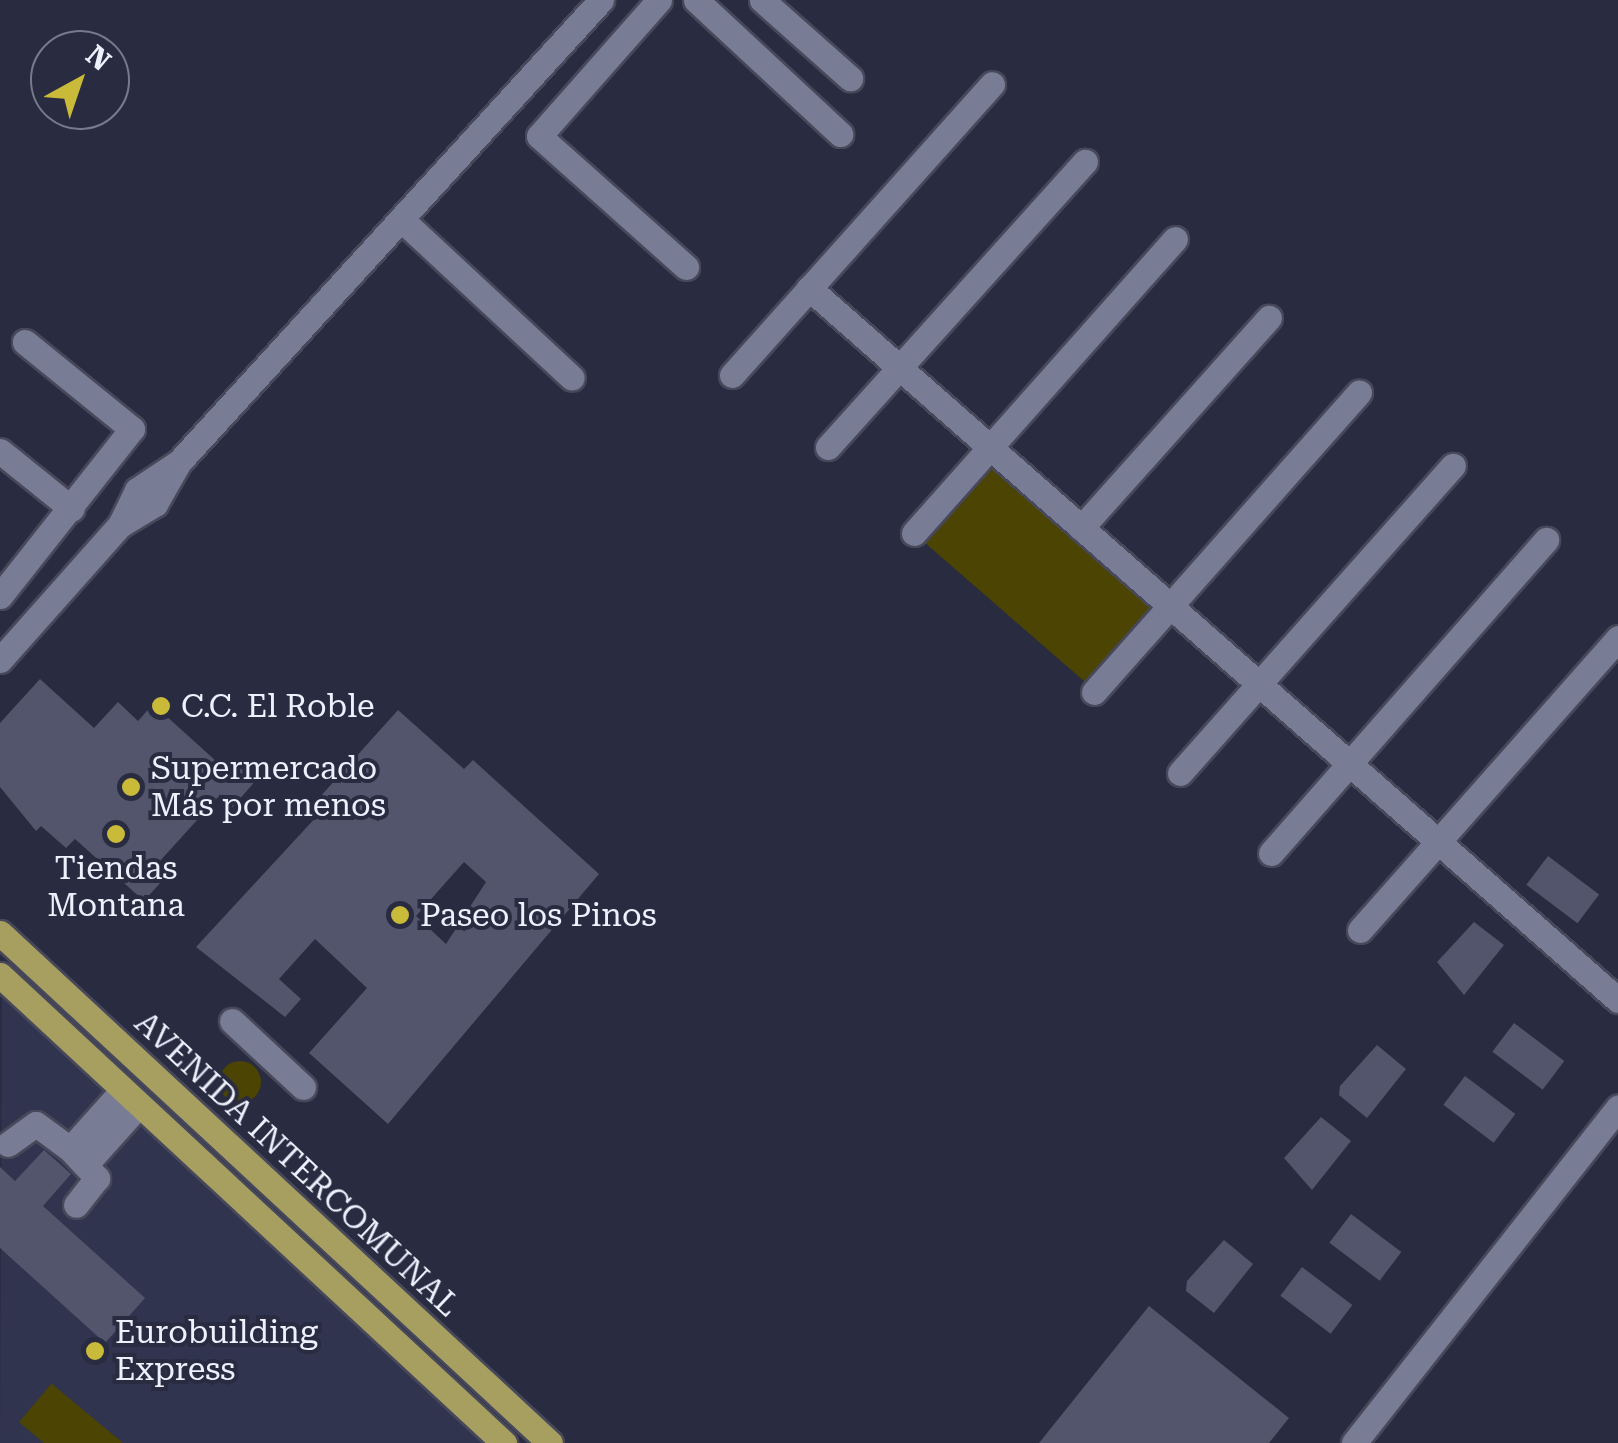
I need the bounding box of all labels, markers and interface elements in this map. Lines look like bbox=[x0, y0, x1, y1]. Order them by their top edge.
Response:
north arrow bbox=[30, 30, 130, 130]
text: N bbox=[79, 39, 117, 78]
place label: C.C. El Roble bbox=[181, 687, 375, 725]
marker: C.C. El Roble bbox=[150, 695, 172, 717]
place label: Supermercado Más por menos bbox=[151, 750, 386, 825]
marker: Supermercado Más por menos bbox=[120, 776, 142, 798]
marker: Tiendas Montana bbox=[105, 823, 127, 845]
place label: Tiendas Montana bbox=[47, 850, 185, 925]
place label: Paseo los Pinos bbox=[420, 896, 657, 934]
marker: Paseo los Pinos bbox=[389, 904, 411, 926]
street label: AVENIDA INTERCOMUNAL bbox=[127, 1004, 467, 1324]
place label: Eurobuilding Express bbox=[115, 1314, 318, 1389]
marker: Eurobuilding Express bbox=[84, 1340, 106, 1362]

